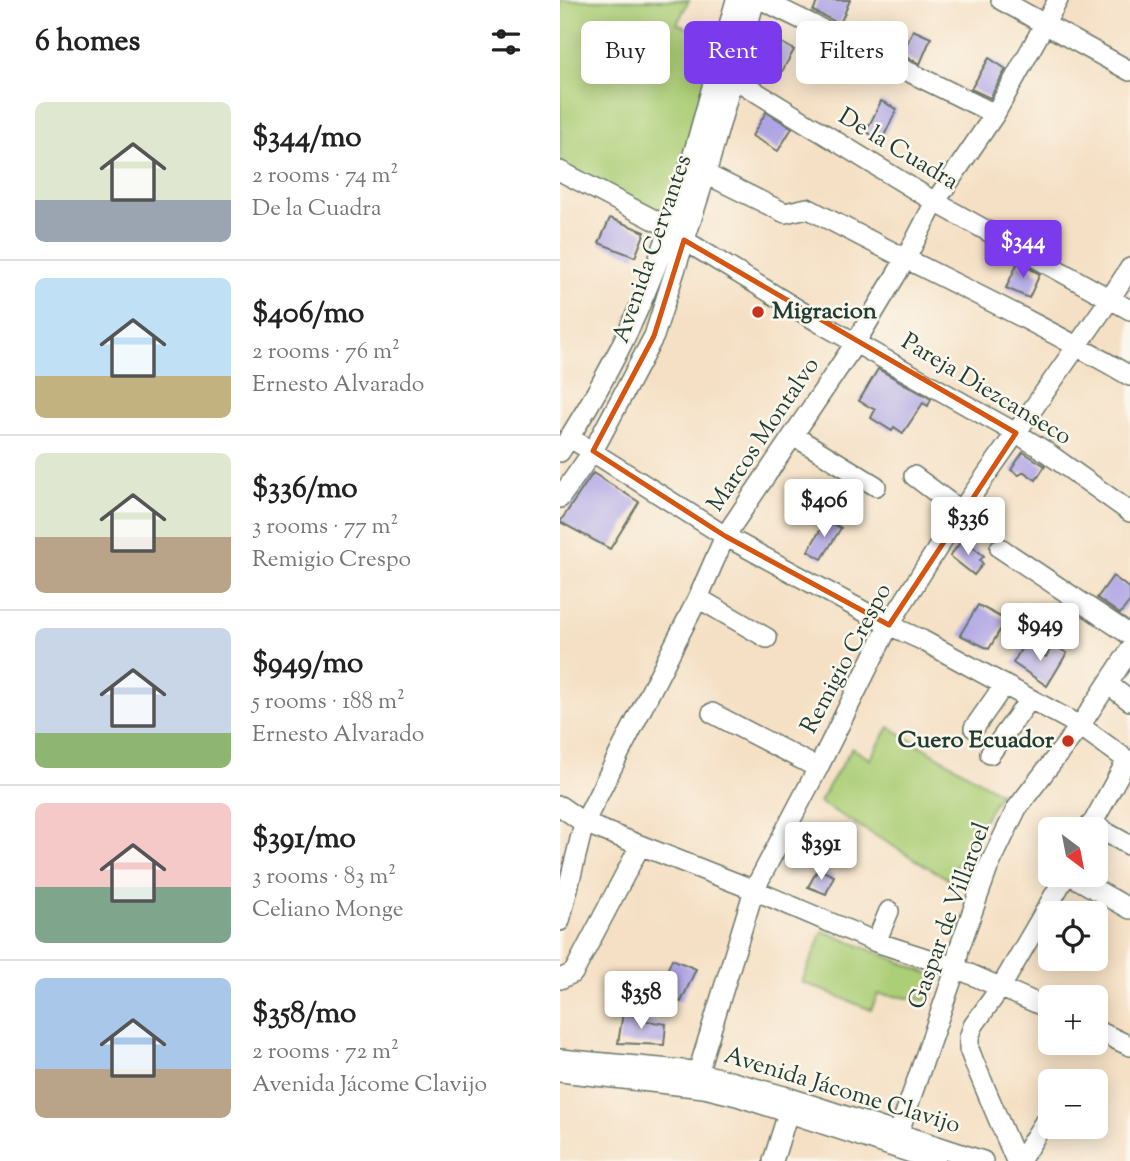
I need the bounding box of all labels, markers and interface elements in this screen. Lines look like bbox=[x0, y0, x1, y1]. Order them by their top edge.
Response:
text: 6 homes bbox=[35, 21, 140, 64]
chip: Buy bbox=[581, 21, 670, 84]
chip: Rent bbox=[684, 21, 782, 84]
chip: Filters bbox=[796, 21, 908, 84]
icon: filters bbox=[487, 23, 525, 61]
street label: De la Cuadra bbox=[831, 101, 965, 199]
text: $344/mo bbox=[252, 117, 362, 160]
icon: home bbox=[91, 130, 175, 214]
street label: Avenida Cervantes bbox=[605, 150, 701, 348]
text: 2 rooms · 74 m² bbox=[252, 160, 398, 193]
text: De la Cuadra bbox=[252, 193, 382, 226]
pin: $344 bbox=[982, 220, 1064, 280]
text: $344 bbox=[1001, 226, 1045, 259]
text: $406/mo bbox=[252, 293, 364, 336]
place label: Migracion bbox=[772, 295, 878, 329]
marker: Migracion bbox=[750, 304, 766, 320]
icon: home bbox=[91, 306, 175, 390]
street label: Pareja Diezcanseco bbox=[894, 326, 1078, 454]
text: 2 rooms · 76 m² bbox=[252, 336, 400, 369]
street label: Marcos Montalvo bbox=[700, 351, 828, 519]
text: Ernesto Alvarado bbox=[252, 369, 424, 402]
text: $336/mo bbox=[252, 468, 358, 511]
pin: $406 bbox=[783, 480, 865, 539]
icon: home bbox=[91, 481, 175, 565]
text: $406 bbox=[800, 485, 848, 518]
pin: $336 bbox=[927, 498, 1009, 557]
text: $336 bbox=[947, 503, 989, 536]
text: 3 rooms · 77 m² bbox=[252, 511, 398, 544]
text: Remigio Crespo bbox=[252, 544, 411, 577]
street label: Remigio Crespo bbox=[793, 578, 901, 740]
pin: $949 bbox=[999, 604, 1081, 663]
text: $949 bbox=[1017, 609, 1063, 642]
text: $949/mo bbox=[252, 643, 363, 686]
icon: home bbox=[91, 656, 175, 740]
text: 5 rooms · 188 m² bbox=[252, 686, 405, 719]
text: Ernesto Alvarado bbox=[252, 719, 424, 752]
place label: Cuero Ecuador bbox=[897, 724, 1055, 758]
marker: Cuero Ecuador bbox=[1060, 733, 1076, 749]
street label: Gaspar de Villaroel bbox=[900, 817, 1000, 1014]
north arrow bbox=[1038, 817, 1108, 887]
map controls bbox=[1038, 817, 1108, 1139]
text: $391/mo bbox=[252, 818, 356, 861]
pin: $391 bbox=[780, 822, 862, 882]
text: $391 bbox=[801, 828, 841, 861]
icon: home bbox=[91, 831, 175, 915]
text: 3 rooms · 83 m² bbox=[252, 861, 396, 894]
text: Celiano Monge bbox=[252, 894, 403, 927]
button: locate bbox=[1038, 901, 1108, 971]
pin: $358 bbox=[600, 972, 682, 1031]
text: $358 bbox=[621, 977, 661, 1010]
button: + bbox=[1038, 985, 1108, 1055]
text: $358/mo bbox=[252, 993, 356, 1036]
icon: home bbox=[91, 1006, 175, 1090]
text: 2 rooms · 72 m² bbox=[252, 1036, 399, 1069]
street label: Avenida Jácome Clavijo bbox=[720, 1039, 964, 1143]
text: Avenida Jácome Clavijo bbox=[252, 1069, 487, 1102]
button: − bbox=[1038, 1069, 1108, 1139]

